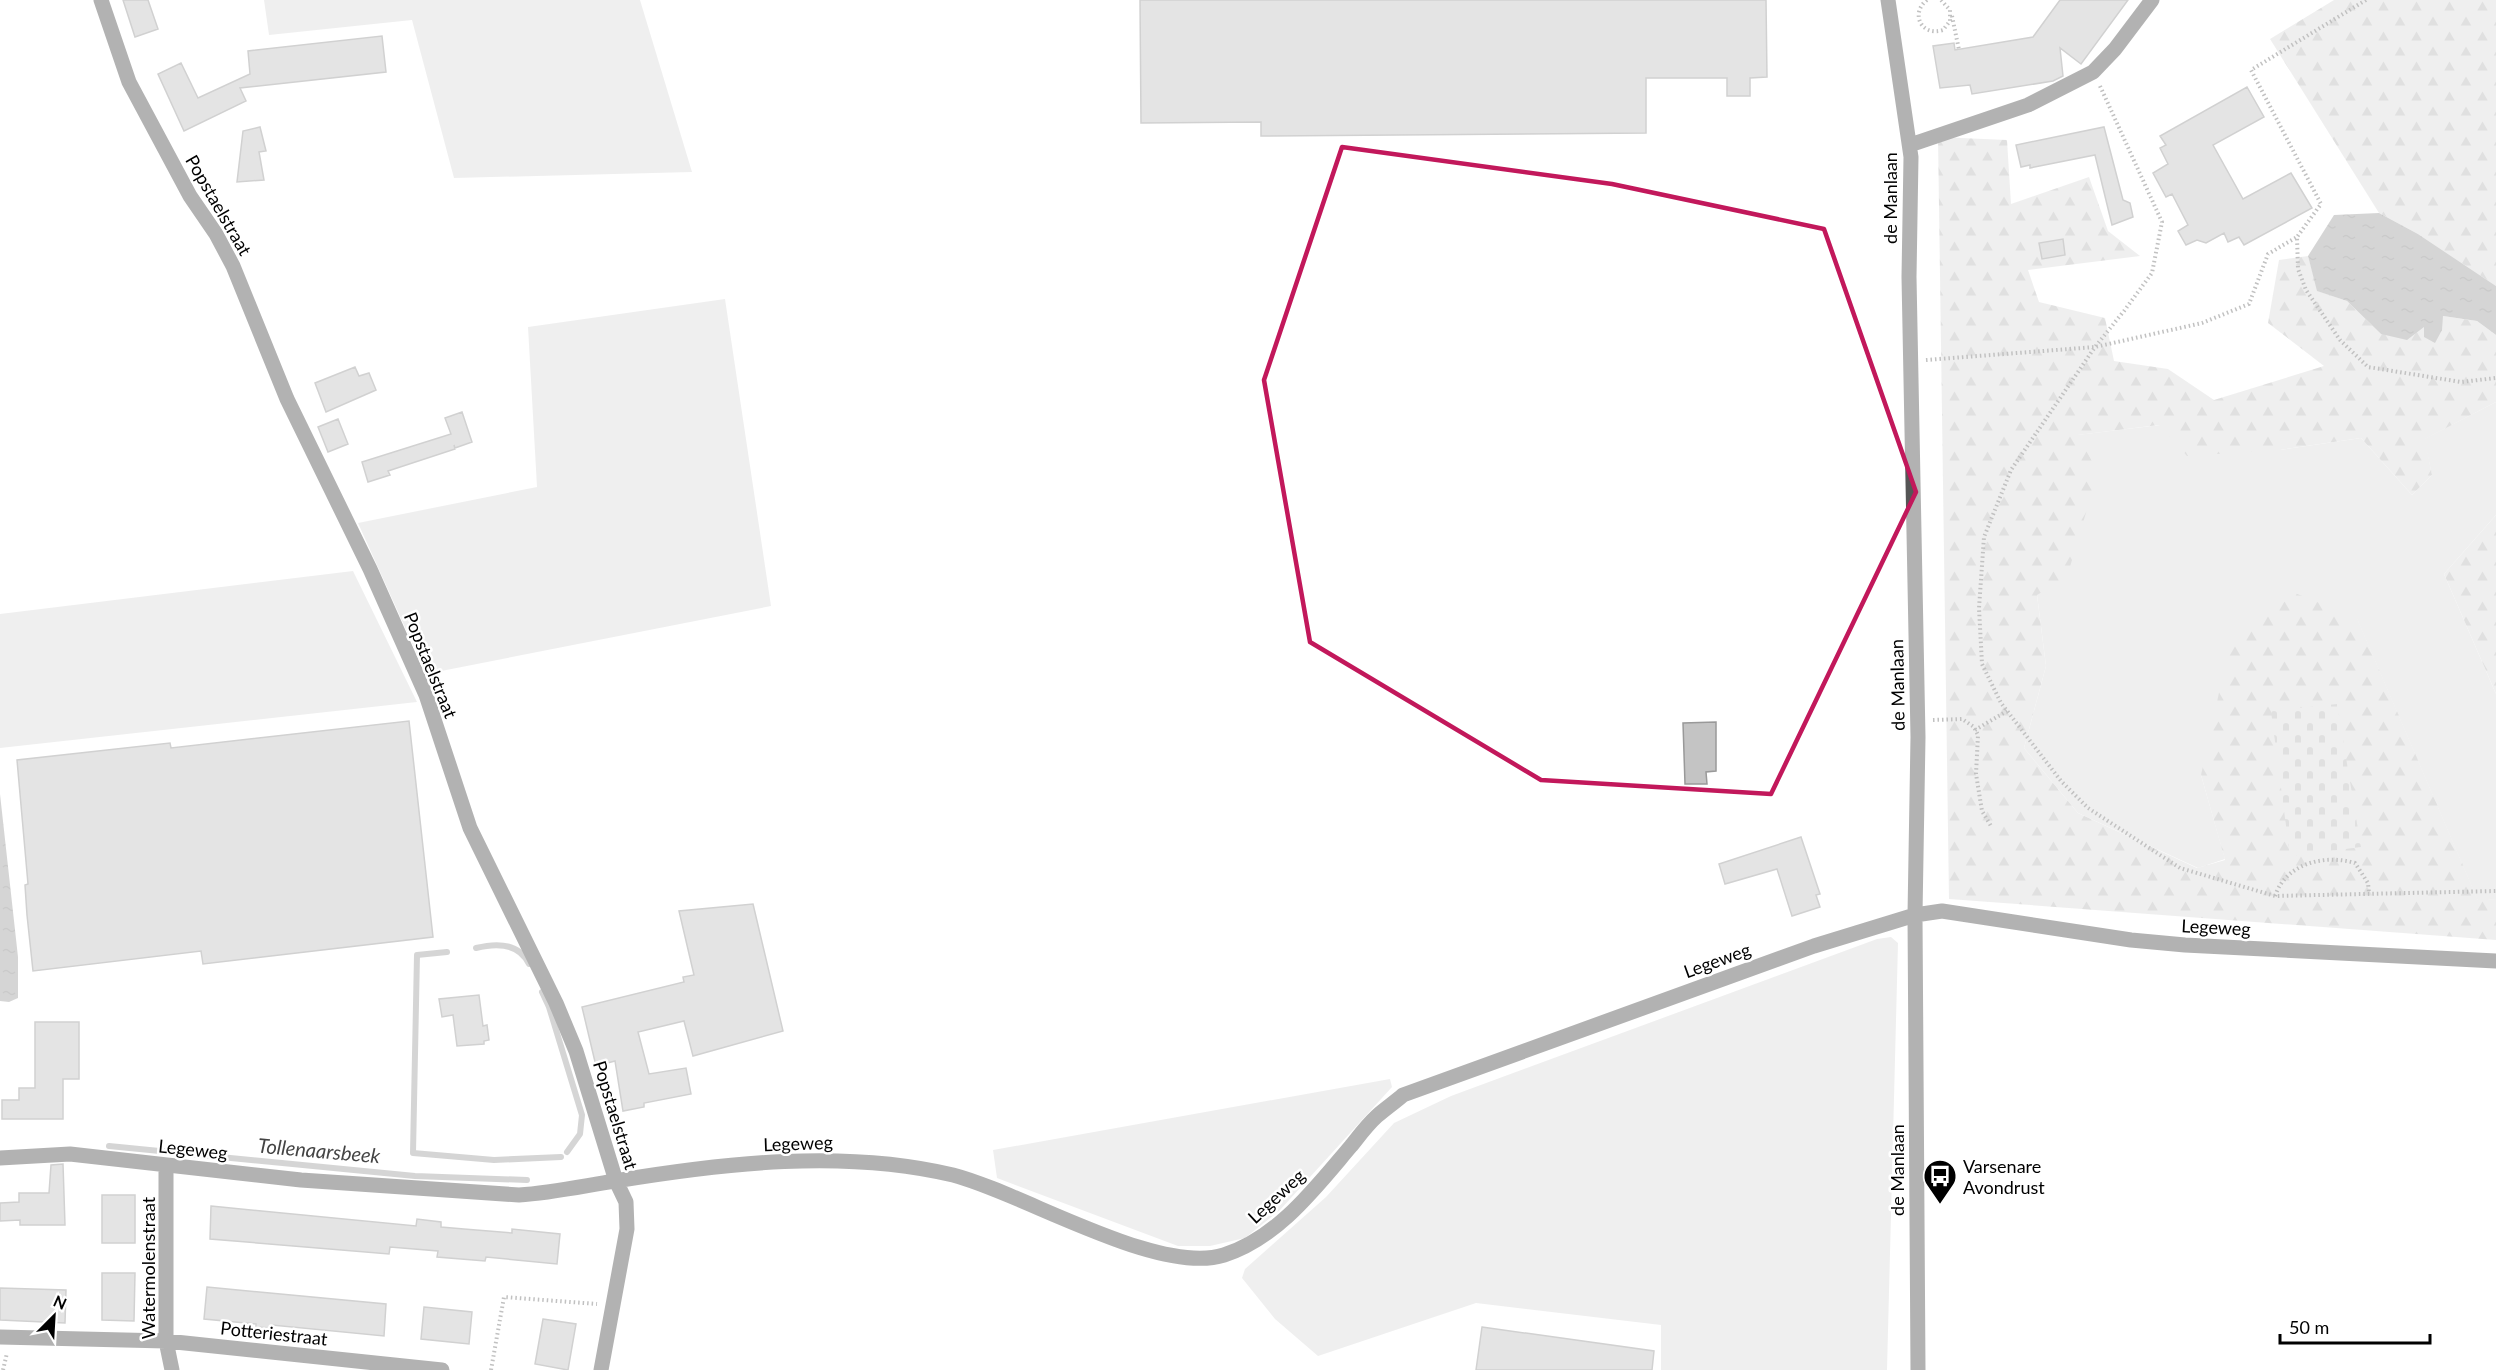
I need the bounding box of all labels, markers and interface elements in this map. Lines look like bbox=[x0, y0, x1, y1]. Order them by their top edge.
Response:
street label: Popstaelstraat bbox=[181, 151, 257, 260]
street label: de Manlaan bbox=[1879, 152, 1901, 244]
street label: Popstaelstraat bbox=[400, 609, 462, 722]
street label: de Manlaan bbox=[1885, 639, 1909, 731]
street label: Legeweg bbox=[2181, 914, 2251, 940]
street label: Legeweg bbox=[1681, 938, 1753, 982]
street label: Popstaelstraat bbox=[589, 1058, 643, 1173]
street label: de Manlaan bbox=[1886, 1124, 1908, 1216]
street label: Legeweg bbox=[763, 1131, 833, 1155]
water label: Tollenaarsbeek bbox=[257, 1133, 382, 1167]
street label: Legeweg bbox=[157, 1134, 229, 1164]
place label: Varsenare Avondrust bbox=[1963, 1155, 2045, 1198]
bus stop icon: Varsenare Avondrust bbox=[1922, 1158, 1958, 1205]
street label: Legeweg bbox=[1243, 1164, 1309, 1228]
street label: Watermolenstraat bbox=[137, 1196, 159, 1339]
north arrow bbox=[24, 1286, 84, 1346]
text: N bbox=[51, 1291, 70, 1313]
scale bar bbox=[2280, 1307, 2430, 1345]
street label: Potteriestraat bbox=[219, 1316, 329, 1350]
text: 50 m bbox=[2289, 1316, 2329, 1338]

